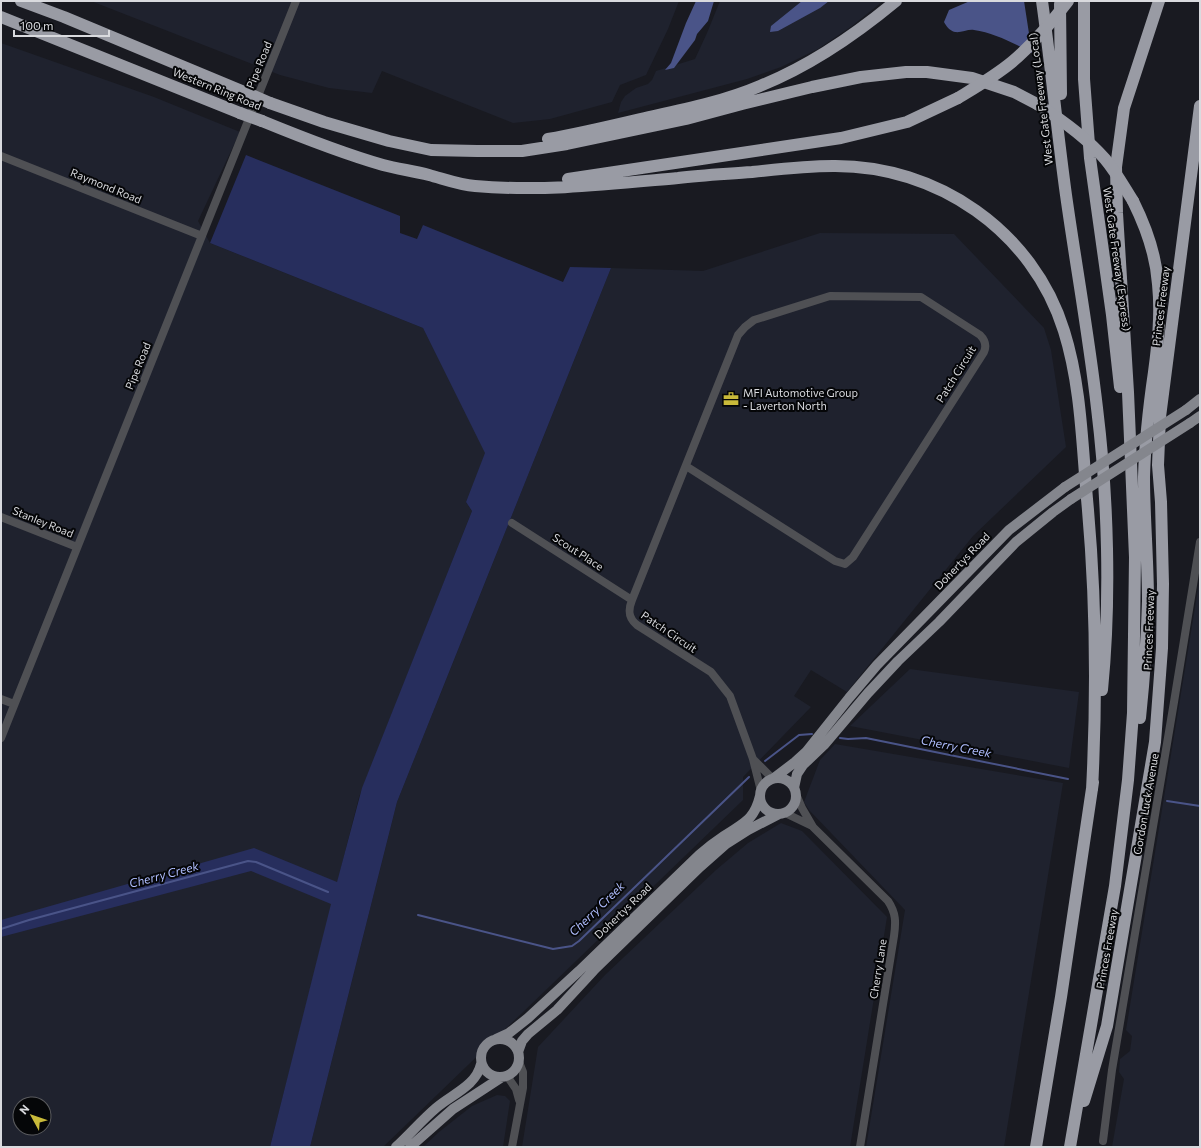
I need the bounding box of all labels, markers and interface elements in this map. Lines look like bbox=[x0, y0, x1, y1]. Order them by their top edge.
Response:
scale bar bbox=[14, 12, 109, 38]
text: 100 m bbox=[20, 18, 54, 32]
street label: West Gate Freeway (Local) bbox=[1026, 32, 1055, 166]
street label: Pipe Road bbox=[243, 39, 274, 90]
street label: Western Ring Road bbox=[171, 65, 263, 112]
street label: Raymond Road bbox=[69, 165, 144, 206]
street label: West Gate Freeway (Express) bbox=[1101, 186, 1134, 332]
street label: Princes Freeway bbox=[1149, 265, 1172, 347]
street label: Pipe Road bbox=[122, 340, 153, 391]
street label: Patch Circuit bbox=[933, 343, 978, 405]
place label: MFI Automotive Group - Laverton North bbox=[743, 386, 858, 412]
office icon: MFI Automotive Group - Laverton North bbox=[722, 390, 740, 408]
street label: Stanley Road bbox=[11, 503, 76, 540]
street label: Dohertys Road bbox=[931, 529, 992, 592]
street label: Scout Place bbox=[550, 530, 606, 573]
street label: Princes Freeway bbox=[1141, 589, 1156, 670]
street label: Patch Circuit bbox=[639, 608, 700, 655]
water label: Cherry Creek bbox=[920, 732, 993, 760]
street label: Gordon Luck Avenue bbox=[1130, 752, 1161, 856]
water label: Cherry Creek bbox=[127, 858, 201, 890]
water label: Cherry Creek bbox=[566, 878, 627, 938]
street label: Dohertys Road bbox=[591, 880, 654, 941]
street label: Princes Freeway bbox=[1093, 908, 1120, 990]
street label: Cherry Lane bbox=[866, 938, 889, 1000]
north arrow bbox=[12, 1096, 52, 1136]
text: N bbox=[16, 1102, 32, 1117]

